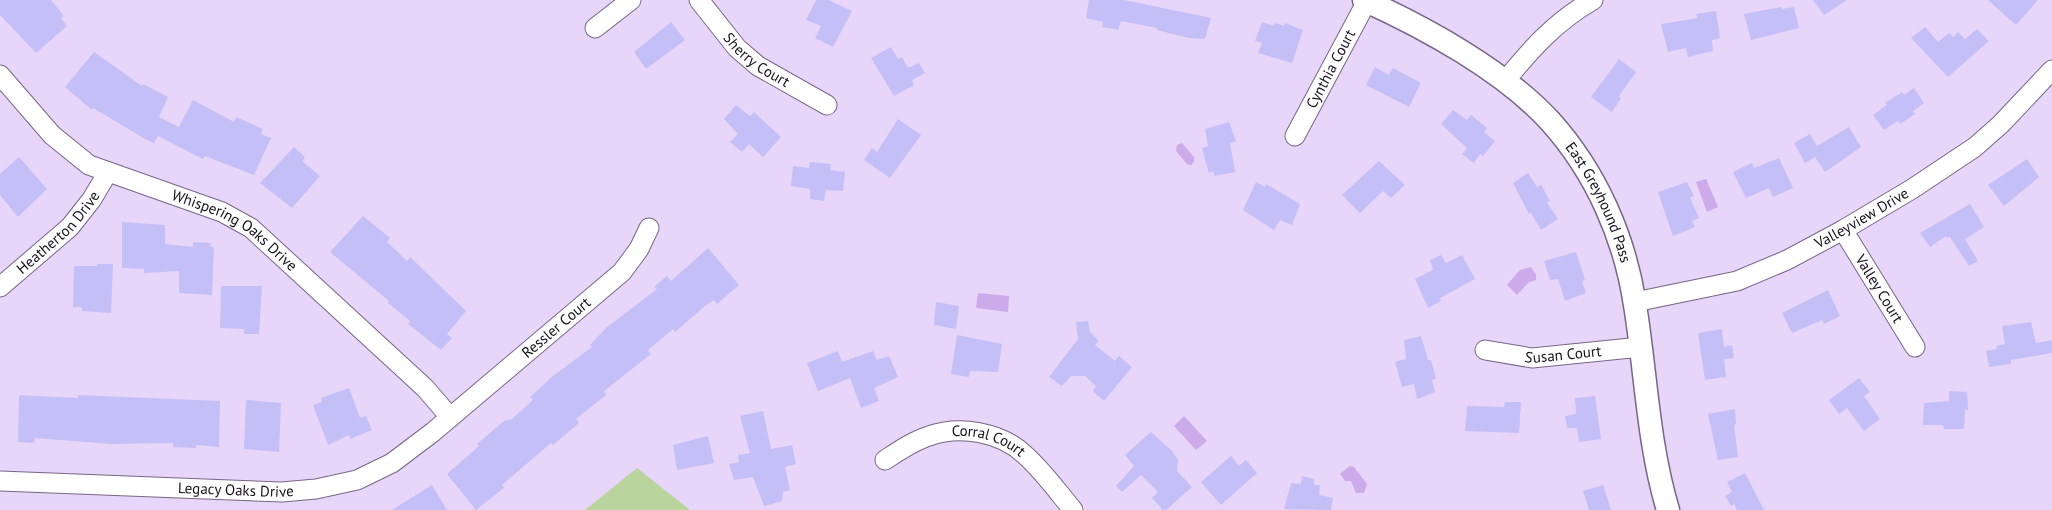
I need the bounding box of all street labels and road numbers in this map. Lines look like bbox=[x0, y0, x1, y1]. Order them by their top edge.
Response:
street label: Cynthia Court bbox=[1302, 26, 1359, 111]
street label: Sherry Court bbox=[719, 29, 793, 91]
street label: East Greyhound Pass bbox=[1562, 138, 1636, 265]
street label: Valleyview Drive bbox=[1810, 183, 1912, 253]
street label: Whispering Oaks Drive bbox=[169, 185, 301, 275]
street label: Heatherton Drive bbox=[12, 187, 104, 278]
street label: Valley Court bbox=[1851, 250, 1908, 326]
street label: Ressler Court bbox=[517, 293, 594, 362]
street label: Susan Court bbox=[1523, 341, 1602, 367]
street label: Corral Court bbox=[951, 421, 1030, 460]
street label: Legacy Oaks Drive bbox=[178, 478, 294, 501]

